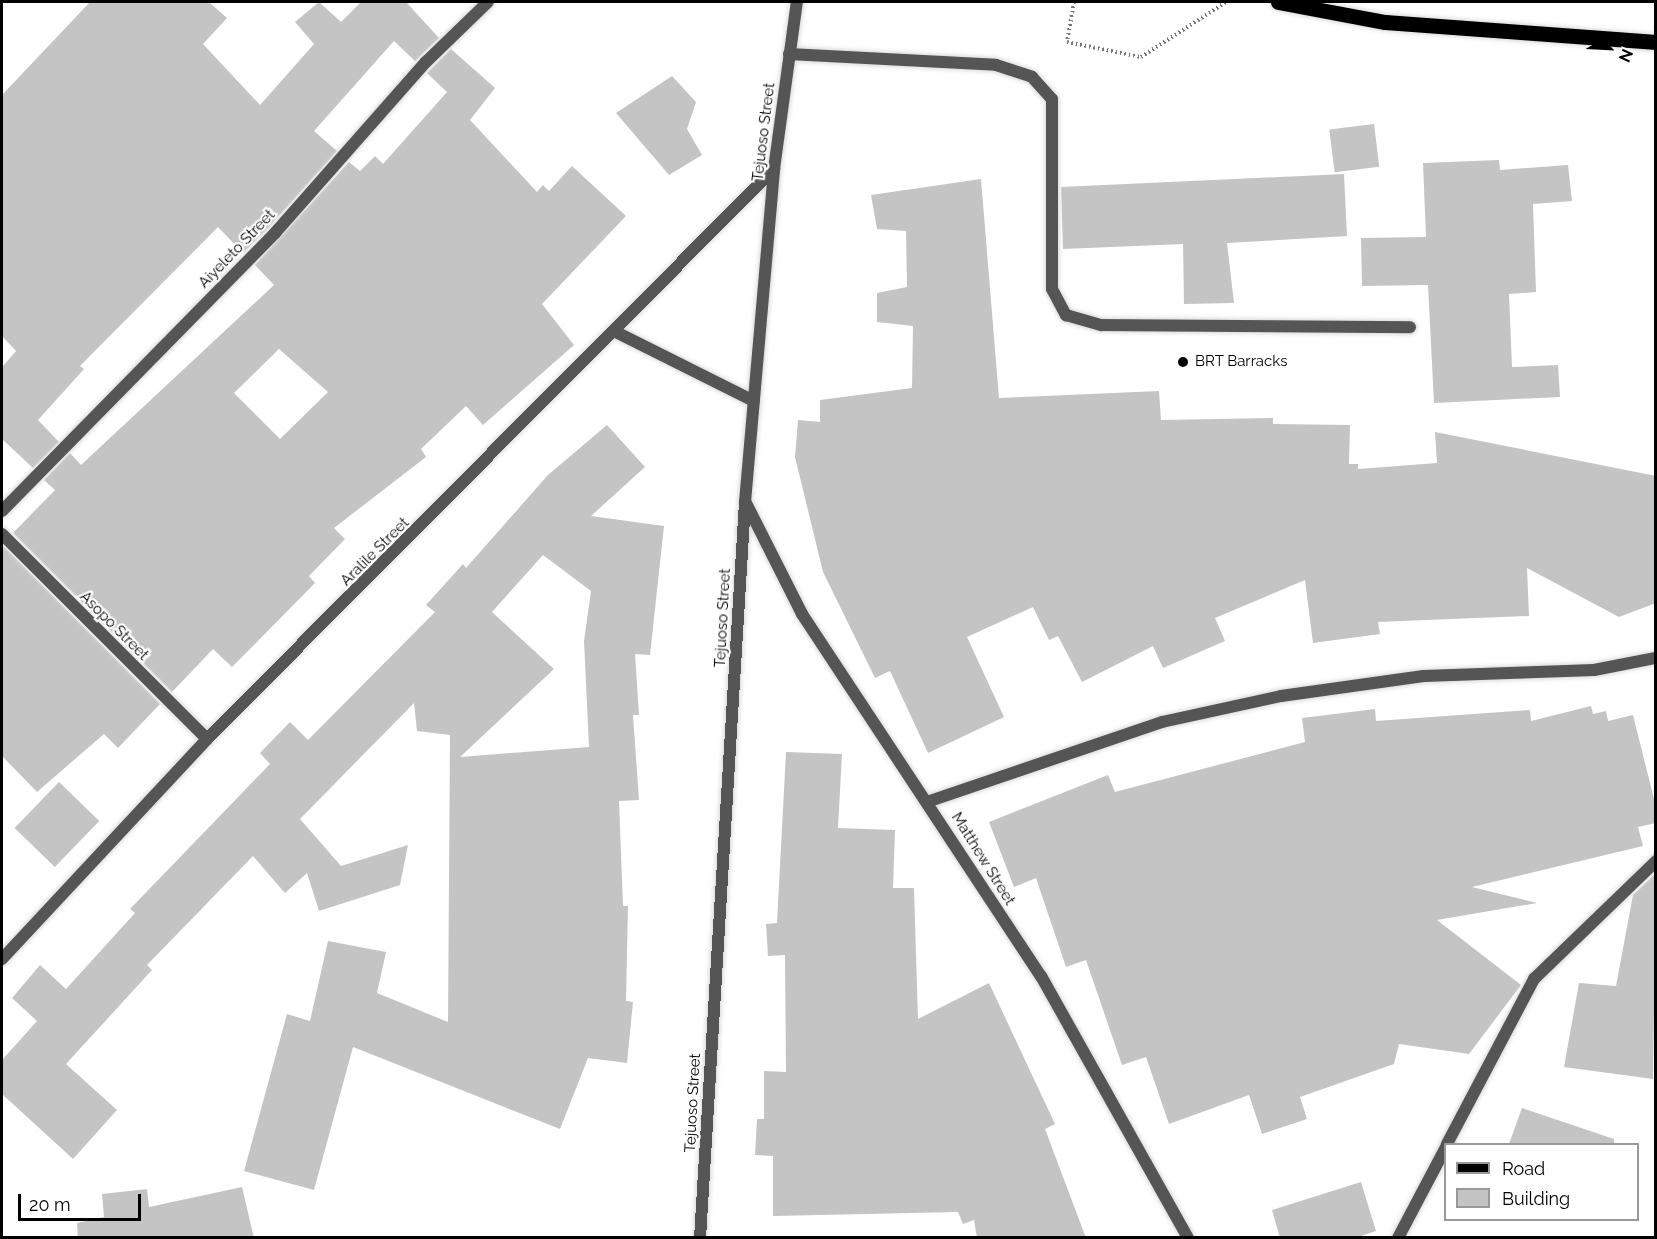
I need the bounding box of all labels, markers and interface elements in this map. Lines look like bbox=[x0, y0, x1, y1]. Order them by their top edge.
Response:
north arrow bbox=[1579, 18, 1639, 78]
text: N bbox=[1615, 46, 1637, 65]
street label: Tejuoso Street bbox=[749, 82, 779, 182]
street label: Aiyeleto Street bbox=[195, 206, 279, 292]
place label: BRT Barracks bbox=[1195, 353, 1288, 371]
marker: BRT Barracks bbox=[1176, 355, 1190, 369]
street label: Aralile Street bbox=[337, 514, 413, 590]
street label: Tejuoso Street bbox=[711, 568, 735, 668]
street label: Asopo Street bbox=[76, 588, 152, 664]
street label: Matthew Street bbox=[947, 809, 1019, 909]
street label: Tejuoso Street bbox=[681, 1053, 705, 1153]
legend bbox=[1444, 1143, 1639, 1221]
text: Road bbox=[1502, 1158, 1545, 1179]
scale bar bbox=[21, 1182, 144, 1220]
text: Building bbox=[1502, 1188, 1570, 1209]
text: 20 m bbox=[29, 1194, 71, 1215]

